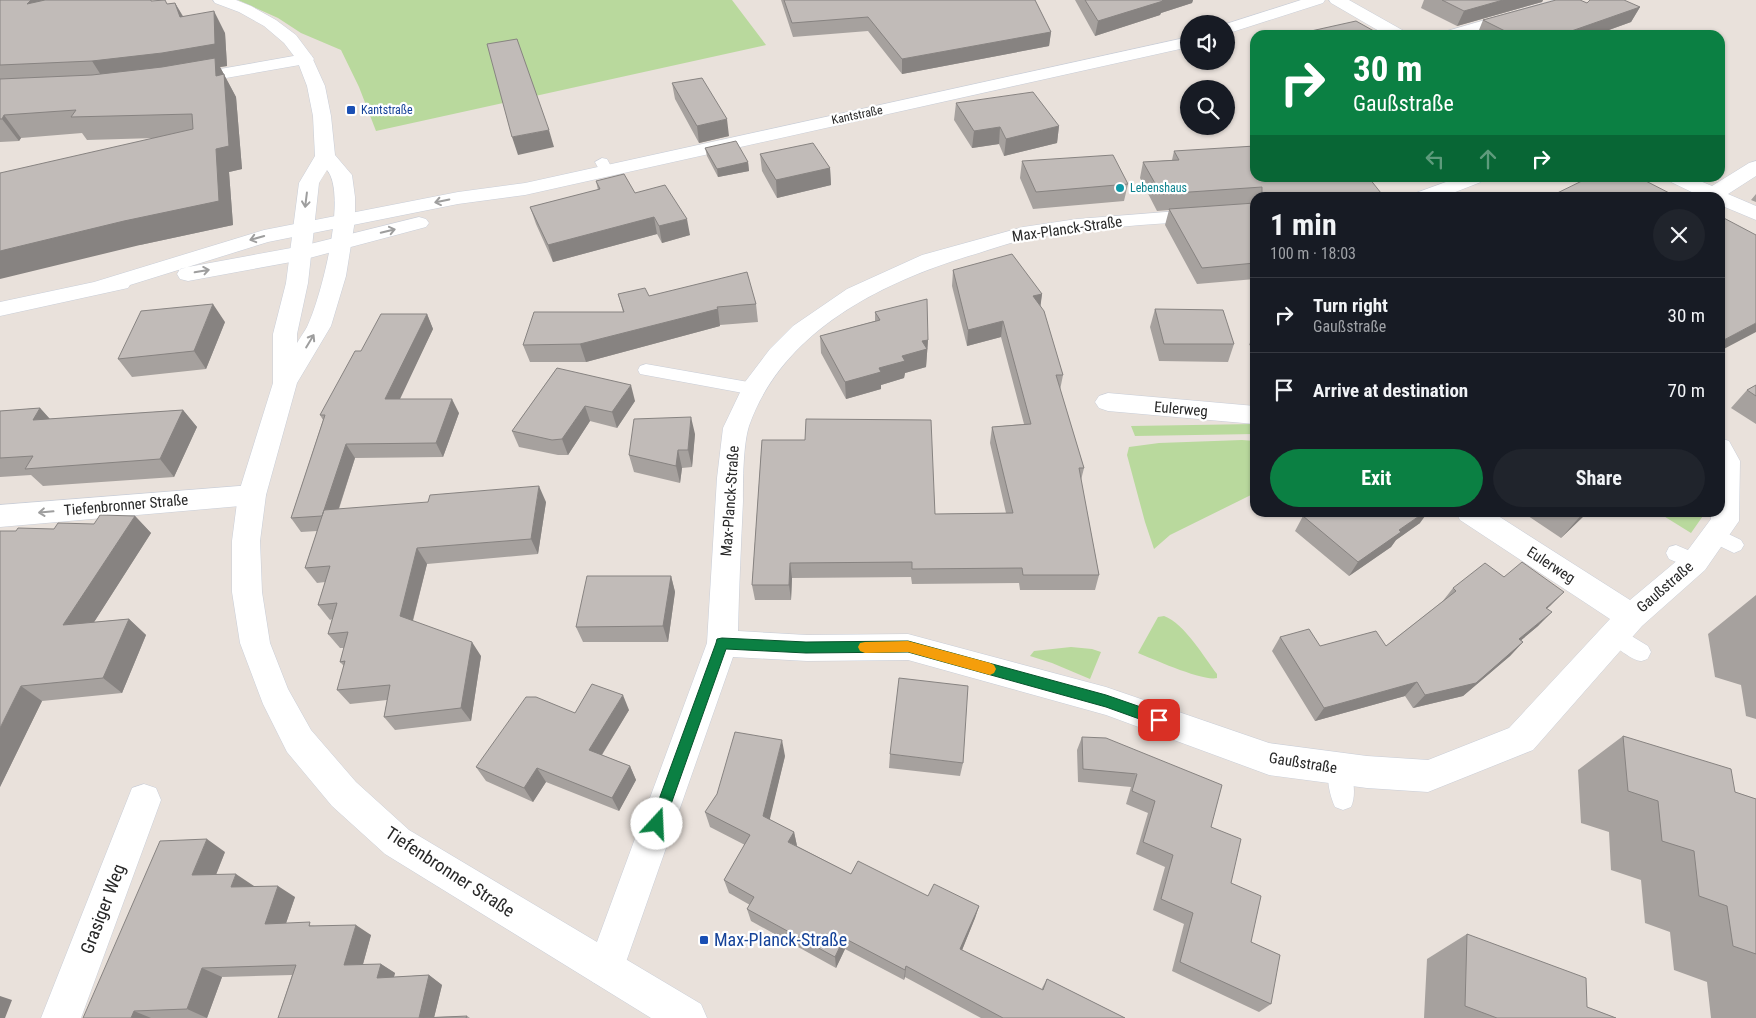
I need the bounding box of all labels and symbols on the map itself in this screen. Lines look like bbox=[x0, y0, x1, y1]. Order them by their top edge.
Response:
place label: Kantstraße bbox=[361, 103, 413, 117]
street label: Kantstraße bbox=[830, 103, 884, 127]
marker: Kantstraße bbox=[345, 104, 357, 116]
place label: Lebenshaus bbox=[1130, 181, 1187, 195]
marker: Lebenshaus bbox=[1114, 182, 1126, 194]
one-way arrow bbox=[301, 192, 311, 208]
one-way arrow bbox=[435, 197, 451, 207]
street label: Max-Planck-Straße bbox=[1011, 212, 1123, 246]
one-way arrow bbox=[379, 226, 395, 235]
one-way arrow bbox=[249, 234, 265, 243]
one-way arrow bbox=[194, 266, 210, 276]
one-way arrow bbox=[306, 335, 316, 349]
street label: Eulerweg bbox=[1153, 398, 1209, 420]
street label: Max-Planck-Straße bbox=[717, 445, 743, 557]
street label: Tiefenbronner Straße bbox=[63, 491, 189, 519]
one-way arrow bbox=[38, 507, 54, 517]
street label: Eulerweg bbox=[1523, 543, 1579, 587]
street label: Gaußstraße bbox=[1633, 558, 1697, 616]
pin bbox=[1138, 699, 1180, 741]
street label: Gaußstraße bbox=[1268, 749, 1338, 777]
position arrow bbox=[630, 797, 682, 849]
street label: Tiefenbronner Straße bbox=[382, 822, 519, 921]
street label: Grasiger Weg bbox=[76, 861, 129, 957]
place label: Max-Planck-Straße bbox=[714, 929, 847, 950]
marker: Max-Planck-Straße bbox=[698, 934, 710, 946]

